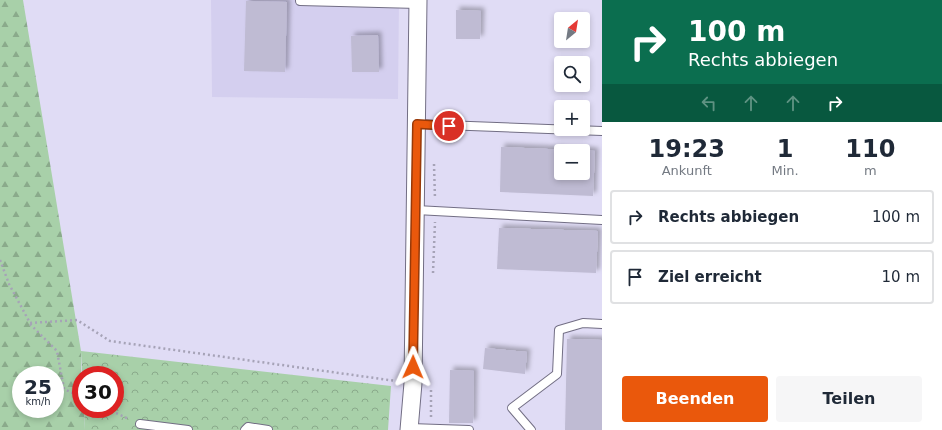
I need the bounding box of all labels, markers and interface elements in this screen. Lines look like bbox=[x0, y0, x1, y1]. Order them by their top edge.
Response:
north arrow bbox=[554, 12, 590, 48]
map controls bbox=[554, 12, 590, 180]
text: 100 m bbox=[688, 15, 785, 48]
icon: right bbox=[622, 16, 674, 68]
text: Rechts abbiegen bbox=[688, 49, 838, 70]
button: search bbox=[554, 56, 590, 92]
icon: left bbox=[698, 92, 720, 114]
icon: ahead bbox=[740, 92, 762, 114]
icon: ahead bbox=[782, 92, 804, 114]
icon: right bbox=[824, 92, 846, 114]
button: + bbox=[554, 100, 590, 136]
pin bbox=[432, 109, 466, 143]
icon: arrive bbox=[438, 115, 460, 137]
text: 19:23 bbox=[649, 135, 725, 163]
text: 1 bbox=[777, 135, 793, 163]
text: 110 bbox=[845, 135, 895, 163]
button: − bbox=[554, 144, 590, 180]
text: Ankunft bbox=[662, 163, 712, 178]
text: Min. bbox=[772, 163, 799, 178]
text: m bbox=[864, 163, 877, 178]
icon: right bbox=[624, 206, 646, 228]
text: Rechts abbiegen bbox=[658, 208, 799, 226]
text: 100 m bbox=[872, 208, 920, 226]
icon: arrive bbox=[624, 266, 646, 288]
text: Ziel erreicht bbox=[658, 268, 762, 286]
text: 10 m bbox=[882, 268, 920, 286]
position arrow bbox=[392, 346, 434, 388]
speed limit sign: 30 bbox=[72, 366, 124, 418]
text: 25 bbox=[24, 375, 52, 399]
button: Beenden bbox=[622, 376, 768, 422]
button: Teilen bbox=[776, 376, 922, 422]
text: km/h bbox=[25, 396, 51, 407]

